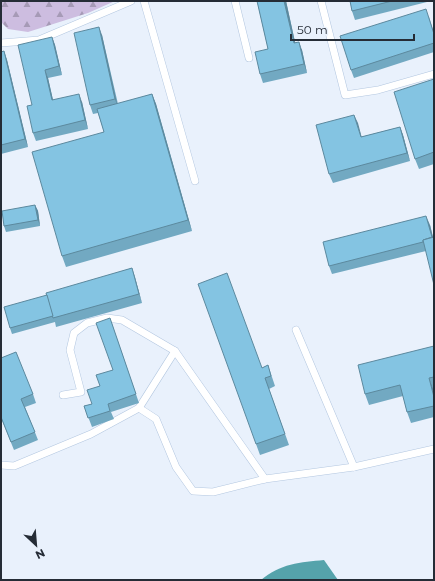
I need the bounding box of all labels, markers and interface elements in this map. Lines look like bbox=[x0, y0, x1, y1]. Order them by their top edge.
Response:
scale bar bbox=[291, 16, 414, 42]
text: 50 m bbox=[297, 22, 328, 37]
north arrow bbox=[16, 525, 56, 565]
text: N bbox=[33, 546, 47, 562]

